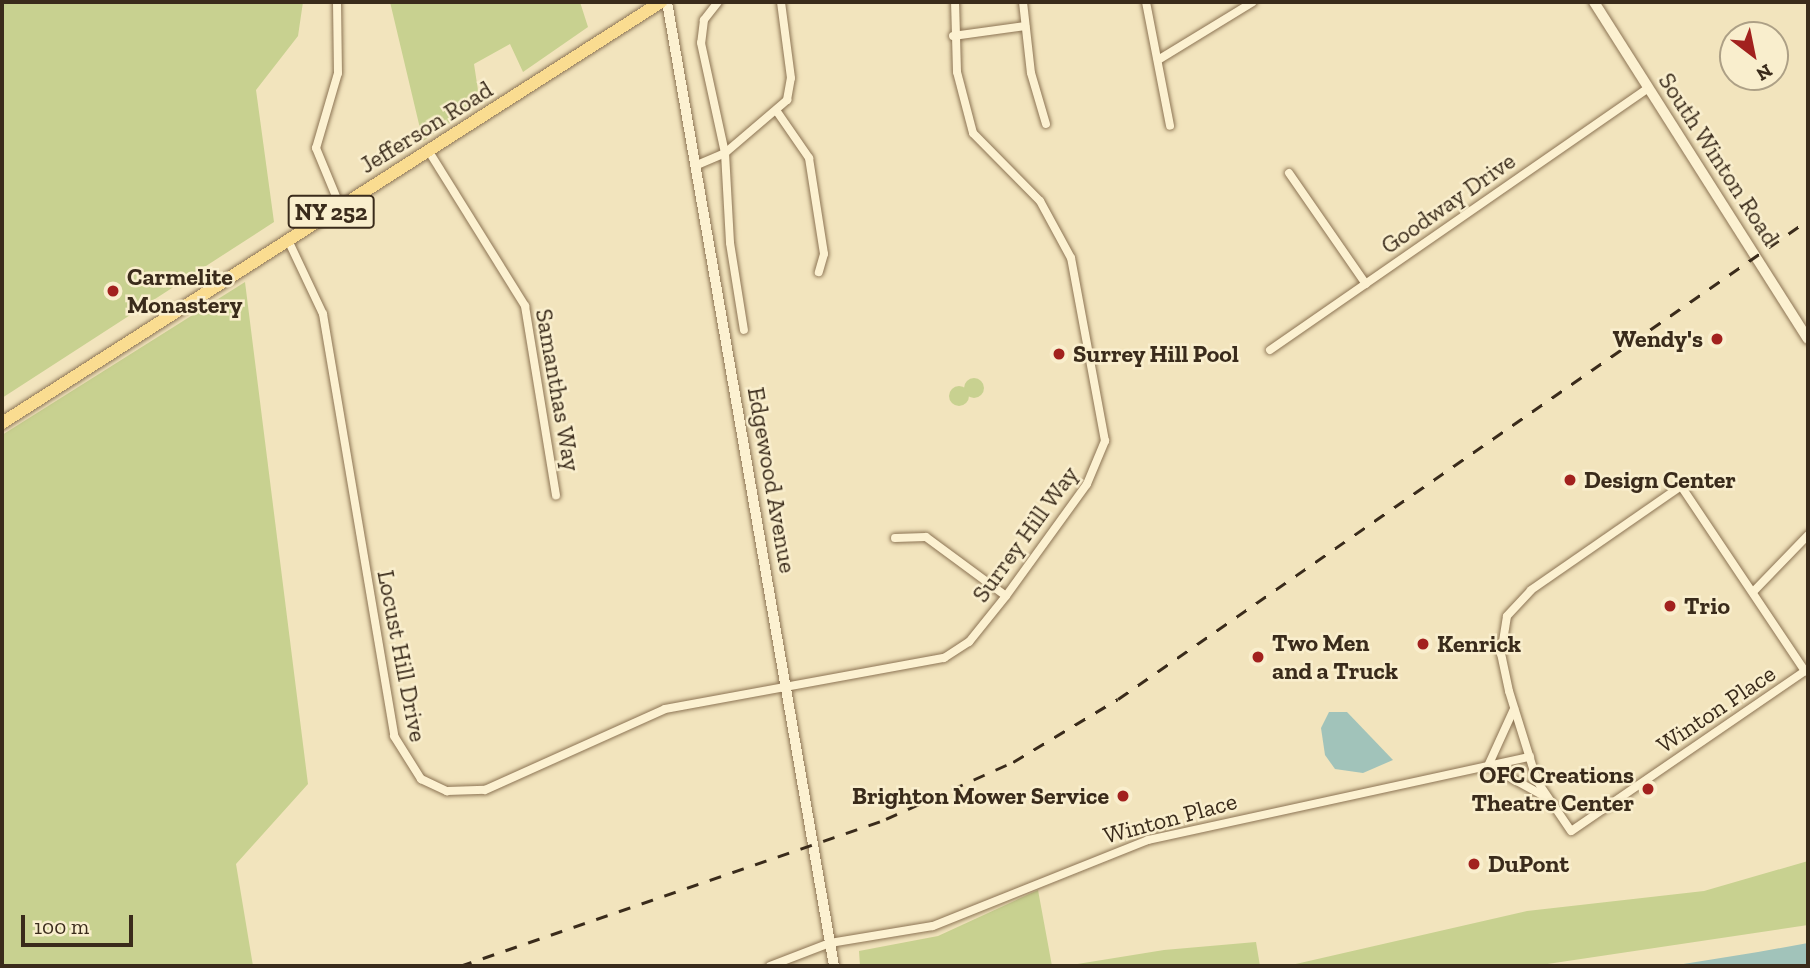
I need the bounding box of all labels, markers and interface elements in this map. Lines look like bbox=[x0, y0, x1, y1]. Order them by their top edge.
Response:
north arrow bbox=[1719, 21, 1789, 91]
text: N bbox=[1752, 59, 1777, 86]
street label: South Winton Road bbox=[1652, 67, 1786, 251]
street label: Jefferson Road bbox=[354, 75, 498, 179]
street label: Goodway Drive bbox=[1375, 146, 1521, 260]
road number: NY 252 bbox=[287, 192, 375, 232]
place label: Carmelite Monastery bbox=[127, 263, 243, 319]
marker: Carmelite Monastery bbox=[105, 283, 121, 299]
street label: Samanthas Way bbox=[529, 306, 587, 474]
place label: Wendy's bbox=[1613, 325, 1703, 353]
marker: Wendy's bbox=[1709, 331, 1725, 347]
place label: Surrey Hill Pool bbox=[1073, 340, 1239, 368]
marker: Surrey Hill Pool bbox=[1051, 346, 1067, 362]
street label: Edgewood Avenue bbox=[741, 384, 803, 576]
street label: Surrey Hill Way bbox=[966, 460, 1084, 608]
place label: Design Center bbox=[1584, 466, 1736, 494]
marker: Design Center bbox=[1562, 472, 1578, 488]
street label: Locust Hill Drive bbox=[371, 568, 433, 744]
place label: Trio bbox=[1684, 592, 1730, 620]
marker: Trio bbox=[1662, 598, 1678, 614]
place label: Two Men and a Truck bbox=[1272, 629, 1398, 685]
place label: Kenrick bbox=[1437, 630, 1521, 658]
marker: Kenrick bbox=[1415, 636, 1431, 652]
marker: Two Men and a Truck bbox=[1250, 649, 1266, 665]
street label: Winton Place bbox=[1651, 659, 1781, 759]
place label: OFC Creations Theatre Center bbox=[1471, 761, 1634, 817]
marker: OFC Creations Theatre Center bbox=[1640, 781, 1656, 797]
place label: Brighton Mower Service bbox=[852, 782, 1109, 810]
street label: Winton Place bbox=[1100, 786, 1240, 850]
marker: Brighton Mower Service bbox=[1115, 788, 1131, 804]
place label: DuPont bbox=[1488, 850, 1569, 878]
marker: DuPont bbox=[1466, 856, 1482, 872]
scale bar bbox=[24, 902, 136, 946]
text: 100 m bbox=[34, 914, 89, 939]

